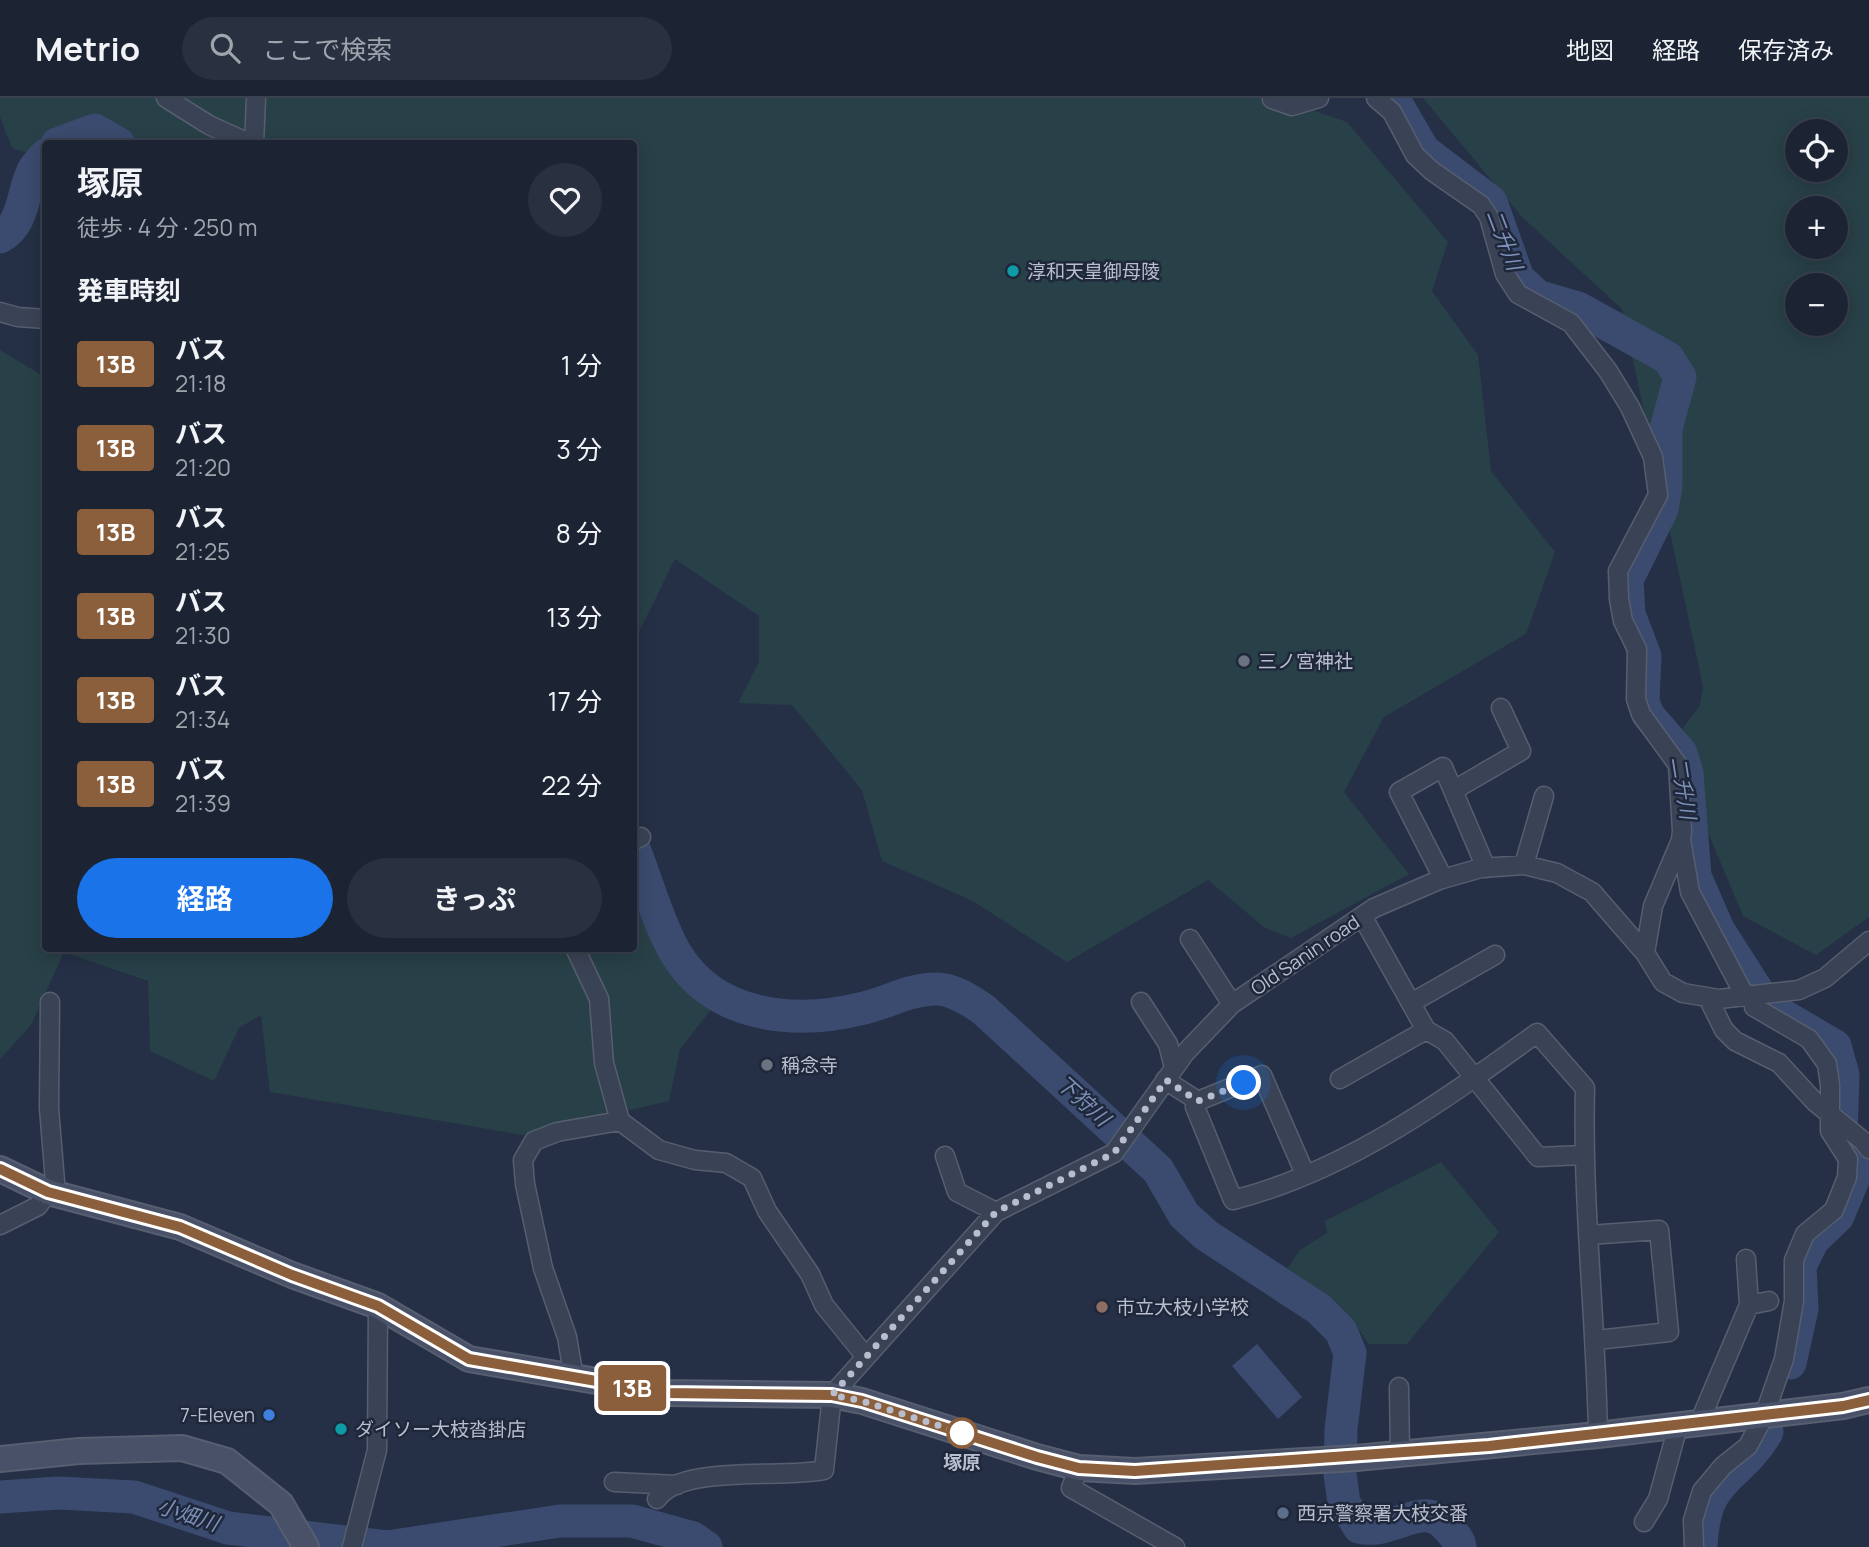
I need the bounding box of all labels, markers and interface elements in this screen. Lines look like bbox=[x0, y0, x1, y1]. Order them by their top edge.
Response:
search box bbox=[182, 17, 672, 80]
text: Metrio bbox=[35, 26, 140, 71]
icon: search bbox=[206, 29, 244, 67]
text: ここで検索 bbox=[262, 31, 392, 67]
text: 地図 bbox=[1566, 33, 1614, 66]
text: 経路 bbox=[1652, 33, 1700, 66]
text: 保存済み bbox=[1738, 33, 1834, 66]
map controls bbox=[1785, 119, 1848, 336]
button: locate bbox=[1785, 119, 1848, 182]
text: 塚原 bbox=[77, 160, 143, 205]
button: heart bbox=[528, 163, 602, 237]
button: + bbox=[1785, 196, 1848, 259]
water label: 二升川 bbox=[1481, 205, 1530, 276]
text: 徒歩 · 4 分 · 250 m bbox=[77, 211, 258, 243]
place label: 淳和天皇御母陵 bbox=[1027, 258, 1160, 284]
marker: 淳和天皇御母陵 bbox=[1005, 263, 1021, 279]
text: 発車時刻 bbox=[77, 272, 181, 308]
button: − bbox=[1785, 273, 1848, 336]
text: バス bbox=[175, 331, 227, 367]
text: 13B bbox=[96, 347, 135, 380]
text: 1 分 bbox=[561, 347, 602, 383]
text: 21:18 bbox=[175, 367, 226, 399]
text: バス bbox=[175, 415, 227, 451]
text: 13B bbox=[96, 431, 135, 464]
text: 3 分 bbox=[556, 431, 602, 467]
text: 21:20 bbox=[175, 451, 231, 483]
text: バス bbox=[175, 499, 227, 535]
text: 13B bbox=[96, 515, 135, 548]
text: 8 分 bbox=[556, 515, 602, 551]
text: 21:25 bbox=[175, 535, 230, 567]
text: バス bbox=[175, 583, 227, 619]
text: 13B bbox=[96, 599, 135, 632]
text: 13 分 bbox=[546, 599, 602, 635]
text: 21:30 bbox=[175, 619, 231, 651]
place label: 三ノ宮神社 bbox=[1258, 648, 1353, 674]
marker: 三ノ宮神社 bbox=[1236, 653, 1252, 669]
text: バス bbox=[175, 667, 227, 703]
text: 13B bbox=[96, 683, 135, 716]
text: 17 分 bbox=[548, 683, 602, 719]
text: 21:34 bbox=[175, 703, 230, 735]
text: バス bbox=[175, 751, 227, 787]
water label: 二升川 bbox=[1665, 755, 1703, 823]
text: 13B bbox=[96, 767, 135, 800]
text: 22 分 bbox=[541, 767, 602, 803]
text: 21:39 bbox=[175, 787, 231, 819]
button: 経路 bbox=[77, 858, 333, 938]
button: きっぷ bbox=[347, 858, 602, 938]
street label: Old Sanin road bbox=[1245, 909, 1365, 1001]
place label: 稱念寺 bbox=[781, 1052, 838, 1078]
marker: 稱念寺 bbox=[759, 1057, 775, 1073]
your location bbox=[1226, 1065, 1261, 1100]
water label: 下狩川 bbox=[1051, 1069, 1118, 1133]
place label: 市立大枝小学校 bbox=[1116, 1294, 1249, 1320]
marker: 市立大枝小学校 bbox=[1094, 1299, 1110, 1315]
line badge: 13B bbox=[592, 1365, 672, 1411]
text: 13B bbox=[612, 1371, 652, 1404]
place label: 7-Eleven bbox=[180, 1402, 255, 1428]
marker: 7-Eleven bbox=[261, 1407, 277, 1423]
place label: ダイソー大枝沓掛店 bbox=[355, 1416, 526, 1442]
marker: 塚原 bbox=[947, 1418, 977, 1448]
marker: ダイソー大枝沓掛店 bbox=[333, 1421, 349, 1437]
place label: 塚原 bbox=[943, 1449, 981, 1475]
water label: 小畑川 bbox=[154, 1491, 224, 1538]
place label: 西京警察署大枝交番 bbox=[1297, 1500, 1468, 1526]
marker: 西京警察署大枝交番 bbox=[1275, 1505, 1291, 1521]

